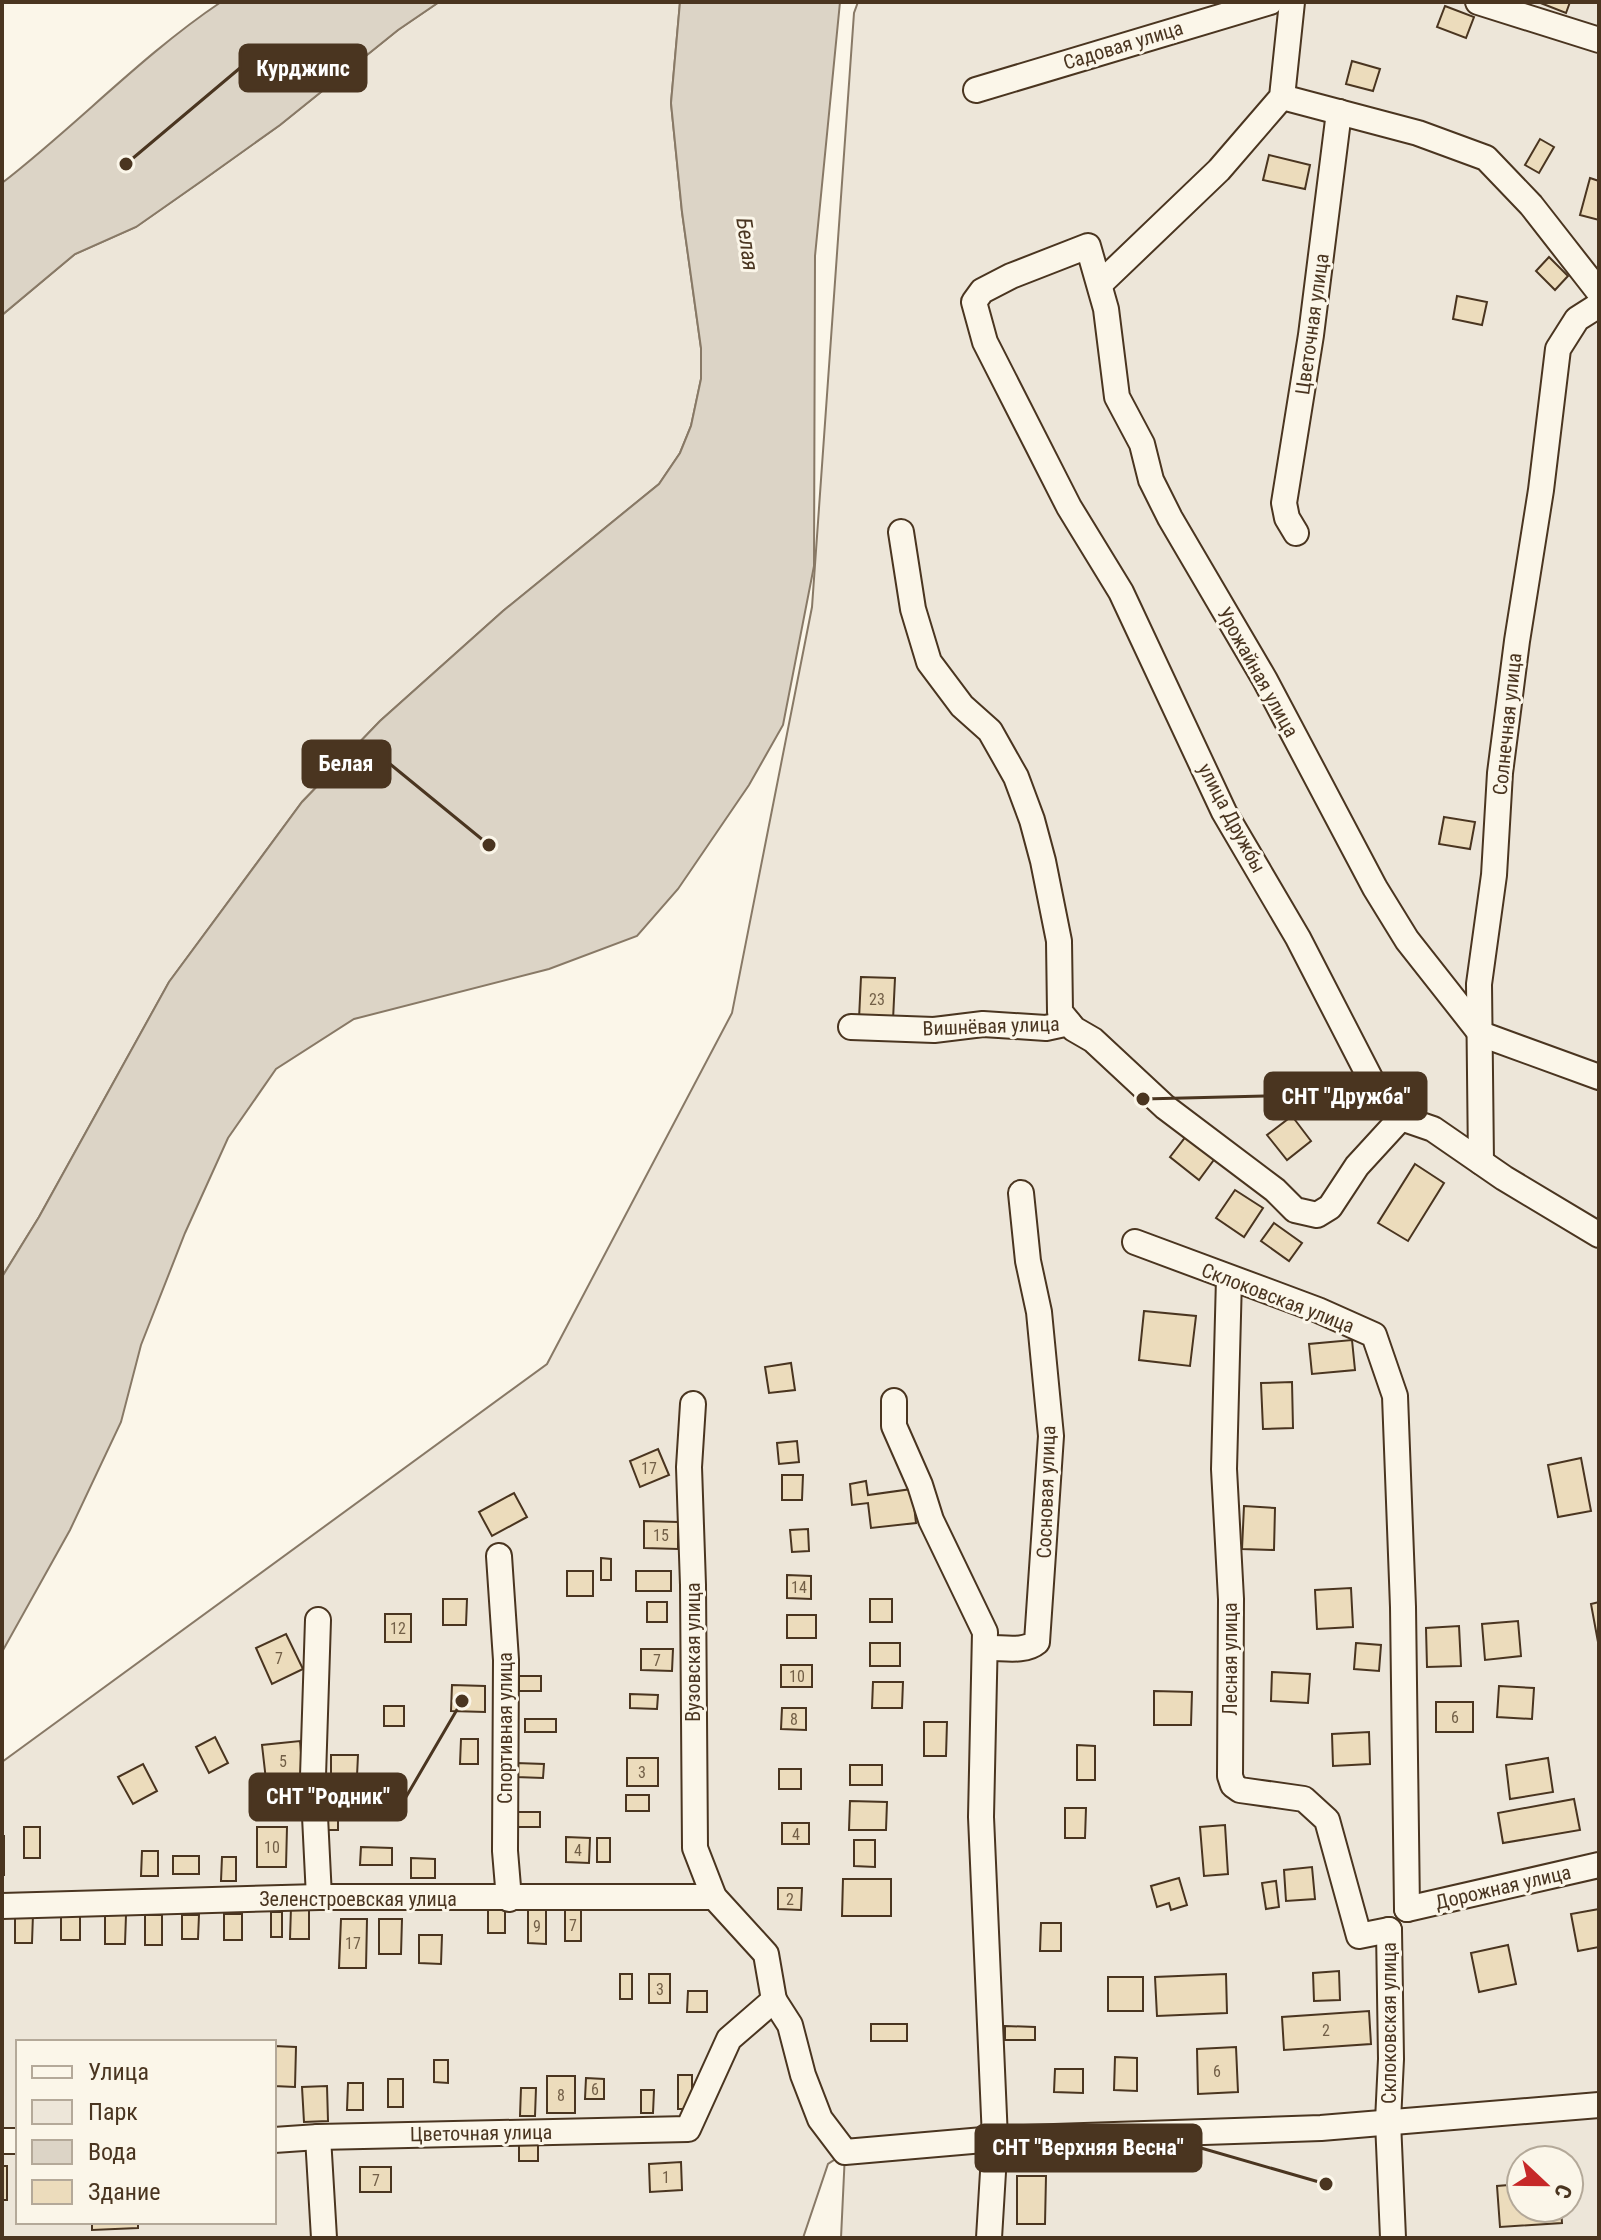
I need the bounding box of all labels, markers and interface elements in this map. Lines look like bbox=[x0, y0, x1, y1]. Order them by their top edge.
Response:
street label: Садовая улица bbox=[1060, 15, 1186, 75]
callout: Курджипс bbox=[240, 45, 366, 91]
text: Курджипс bbox=[256, 56, 350, 81]
water label: Белая bbox=[731, 216, 764, 272]
street label: Цветочная улица bbox=[1290, 252, 1334, 396]
street label: Урожайная улица bbox=[1212, 603, 1304, 741]
street label: Солнечная улица bbox=[1488, 652, 1526, 796]
callout: Белая bbox=[303, 741, 390, 787]
text: Белая bbox=[319, 751, 373, 776]
street label: улица Дружбы bbox=[1193, 759, 1271, 877]
house number: 23 bbox=[869, 990, 885, 1009]
street label: Вишнёвая улица bbox=[922, 1012, 1060, 1040]
callout: СНТ "Дружба" bbox=[1265, 1073, 1426, 1119]
text: СНТ "Дружба" bbox=[1282, 1084, 1410, 1109]
street label: Склоковская улица bbox=[1198, 1258, 1358, 1338]
street label: Сосновая улица bbox=[1032, 1425, 1060, 1559]
house number: 17 bbox=[641, 1459, 657, 1478]
house number: 15 bbox=[653, 1526, 669, 1545]
house number: 14 bbox=[791, 1578, 807, 1597]
street label: Вузовская улица bbox=[681, 1582, 705, 1722]
street label: Лесная улица bbox=[1218, 1602, 1242, 1716]
house number: 12 bbox=[390, 1619, 406, 1638]
house number: 7 bbox=[275, 1649, 283, 1668]
house number: 7 bbox=[653, 1651, 661, 1670]
street label: Спортивная улица bbox=[493, 1652, 517, 1804]
house number: 10 bbox=[789, 1667, 805, 1686]
house number: 6 bbox=[1451, 1708, 1459, 1727]
house number: 8 bbox=[790, 1710, 798, 1729]
house number: 5 bbox=[279, 1752, 287, 1771]
house number: 3 bbox=[638, 1763, 646, 1782]
callout: СНТ "Родник" bbox=[250, 1774, 406, 1820]
text: СНТ "Родник" bbox=[266, 1784, 390, 1809]
house number: 4 bbox=[792, 1825, 800, 1844]
house number: 10 bbox=[264, 1838, 280, 1857]
house number: 4 bbox=[574, 1841, 582, 1860]
street label: Дорожная улица bbox=[1433, 1860, 1573, 1914]
street label: Зеленстроевская улица bbox=[259, 1887, 457, 1911]
house number: 2 bbox=[786, 1890, 794, 1909]
house number: 7 bbox=[569, 1916, 577, 1935]
house number: 9 bbox=[533, 1917, 541, 1936]
house number: 17 bbox=[345, 1934, 361, 1953]
street label: Склоковская улица bbox=[1377, 1942, 1401, 2104]
house number: 3 bbox=[656, 1980, 664, 1999]
house number: 2 bbox=[1322, 2021, 1330, 2040]
legend bbox=[16, 2040, 276, 2224]
text: Улица bbox=[88, 2058, 149, 2086]
house number: 6 bbox=[1213, 2062, 1221, 2081]
house number: 6 bbox=[591, 2080, 599, 2099]
house number: 8 bbox=[557, 2086, 565, 2105]
text: Парк bbox=[88, 2098, 138, 2126]
street label: Цветочная улица bbox=[410, 2120, 552, 2146]
callout: СНТ "Верхняя Весна" bbox=[976, 2125, 1201, 2171]
text: СНТ "Верхняя Весна" bbox=[992, 2135, 1184, 2160]
text: Вода bbox=[88, 2138, 137, 2166]
north arrow bbox=[1505, 2144, 1585, 2224]
house number: 1 bbox=[662, 2168, 670, 2187]
house number: 7 bbox=[372, 2171, 380, 2190]
text: Здание bbox=[88, 2178, 160, 2206]
text: С bbox=[1549, 2181, 1577, 2202]

